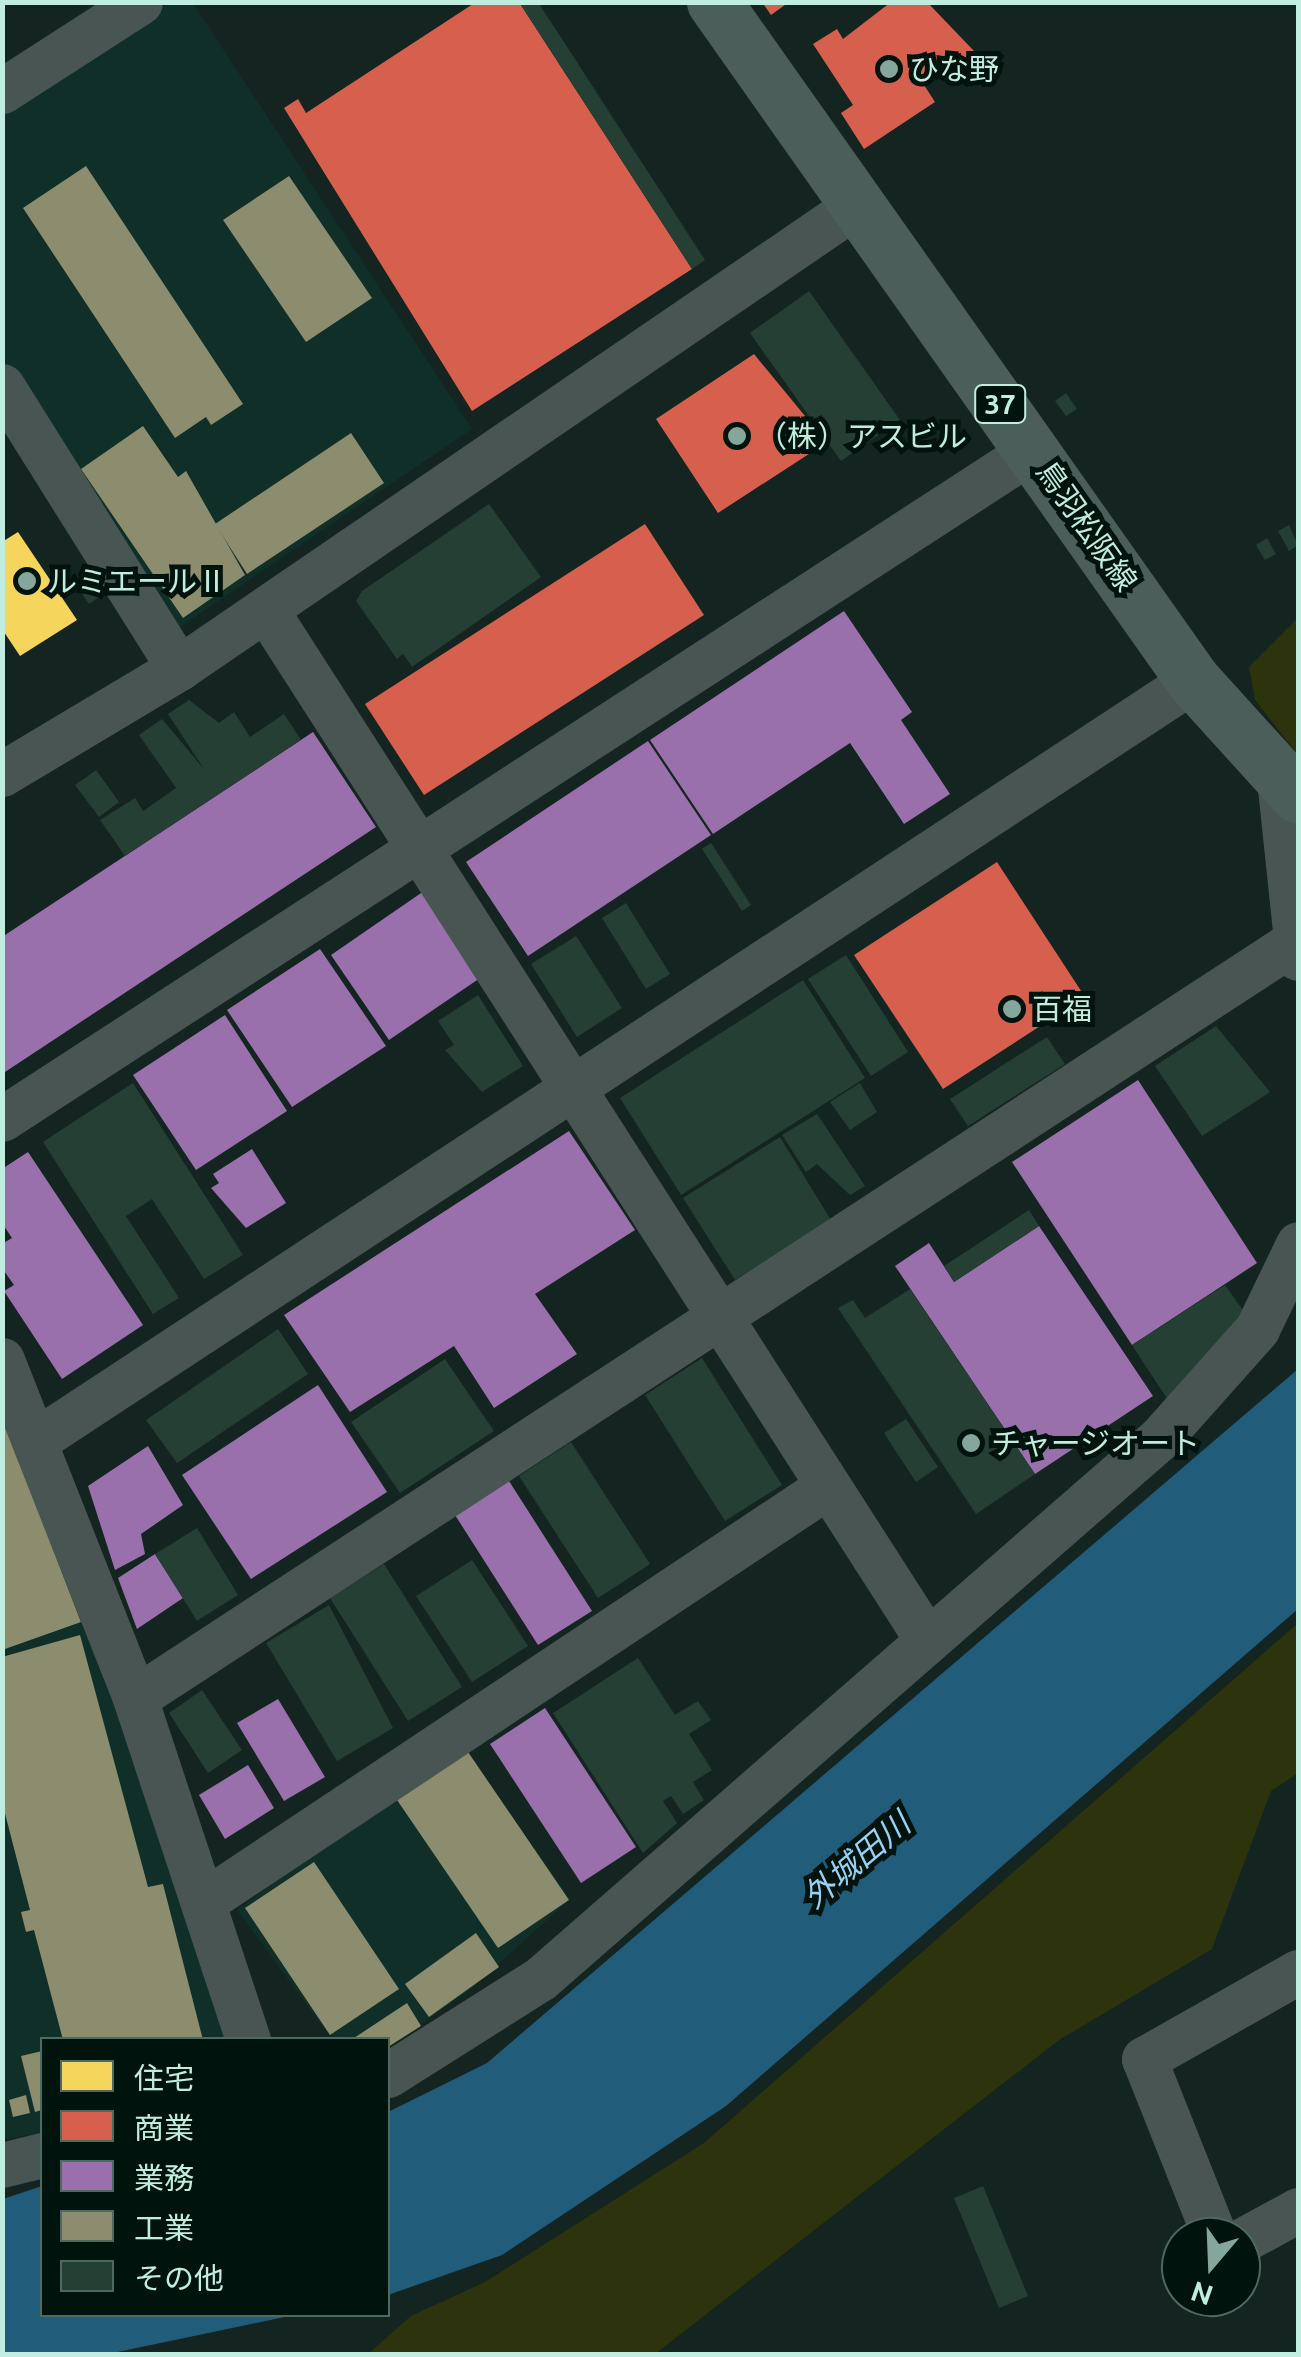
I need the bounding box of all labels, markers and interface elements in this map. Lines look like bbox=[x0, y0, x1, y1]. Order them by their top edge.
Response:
place label: ひな野 bbox=[909, 51, 999, 87]
marker: ひな野 bbox=[878, 58, 900, 80]
road number: 37 bbox=[972, 381, 1028, 427]
place label: （株）アスビル bbox=[757, 418, 967, 454]
marker: （株）アスビル bbox=[726, 425, 748, 447]
street label: 鳥羽松阪線 bbox=[1029, 454, 1145, 598]
place label: ルミエールⅡ bbox=[47, 563, 227, 599]
marker: ルミエールⅡ bbox=[16, 570, 38, 592]
place label: 百福 bbox=[1032, 991, 1092, 1027]
marker: 百福 bbox=[1001, 998, 1023, 1020]
place label: チャージオート bbox=[991, 1425, 1201, 1461]
marker: チャージオート bbox=[960, 1432, 982, 1454]
water label: 外城田川 bbox=[795, 1804, 917, 1916]
legend bbox=[40, 2037, 390, 2317]
text: 住宅 bbox=[134, 2061, 194, 2095]
text: 商業 bbox=[134, 2111, 194, 2145]
text: 業務 bbox=[134, 2161, 194, 2195]
text: 工業 bbox=[134, 2211, 194, 2245]
north arrow bbox=[1161, 2217, 1261, 2317]
text: その他 bbox=[134, 2261, 224, 2295]
text: N bbox=[1187, 2276, 1217, 2312]

